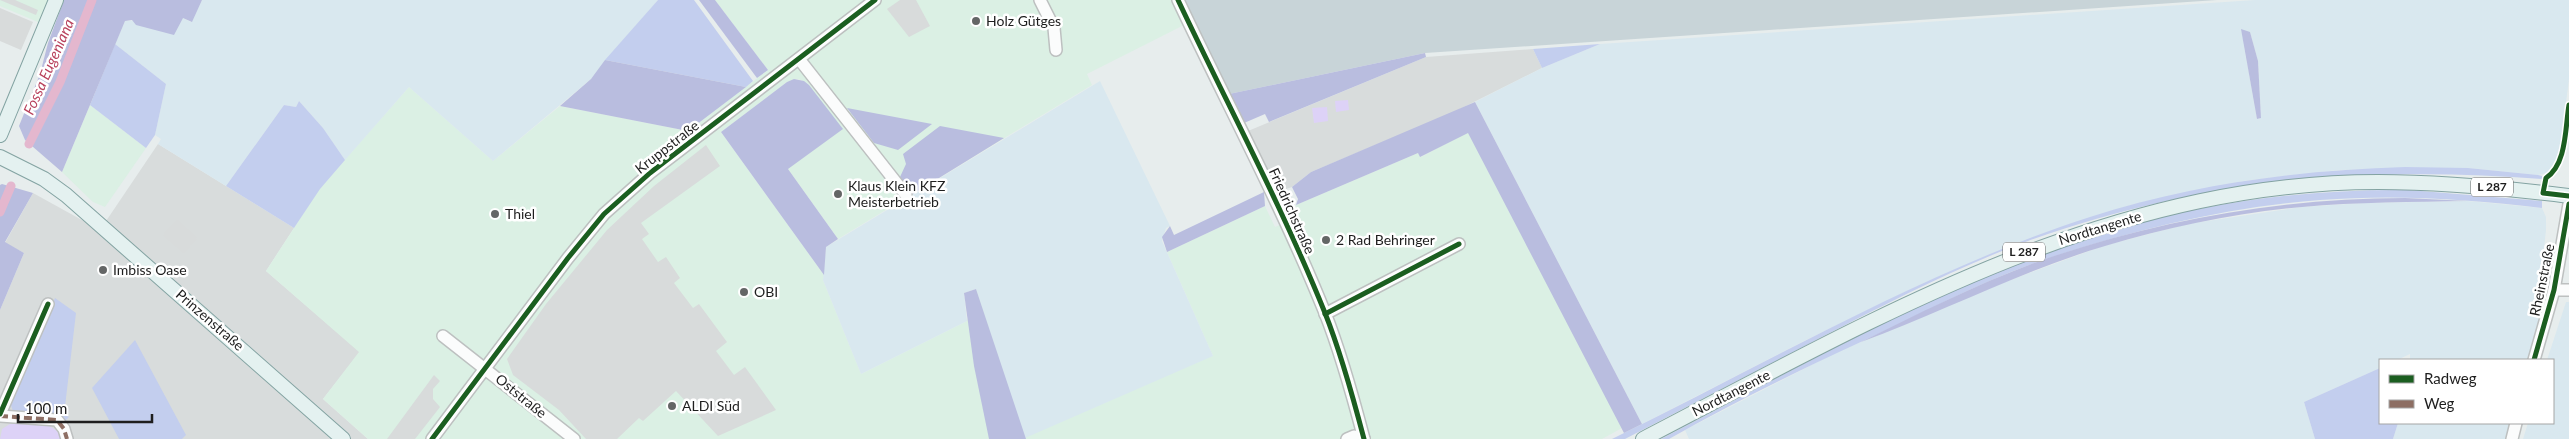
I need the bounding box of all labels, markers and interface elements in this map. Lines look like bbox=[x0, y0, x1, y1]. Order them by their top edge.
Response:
place label: Holz Gütges bbox=[986, 12, 1061, 29]
marker: Holz Gütges bbox=[970, 15, 982, 27]
water label: Fossa Eugeniana bbox=[19, 16, 77, 117]
street label: Kruppstraße bbox=[631, 116, 702, 177]
street label: Friedrichstraße bbox=[1266, 165, 1319, 257]
place label: Klaus Klein KFZ Meisterbetrieb bbox=[848, 177, 945, 210]
road number: L 287 bbox=[2471, 178, 2513, 196]
marker: Klaus Klein KFZ Meisterbetrieb bbox=[832, 188, 844, 200]
place label: Thiel bbox=[505, 205, 535, 222]
street label: Nordtangente bbox=[2056, 207, 2143, 248]
marker: Thiel bbox=[489, 208, 501, 220]
place label: 2 Rad Behringer bbox=[1336, 231, 1435, 248]
marker: 2 Rad Behringer bbox=[1320, 234, 1332, 246]
road number: L 287 bbox=[2003, 242, 2045, 262]
street label: Rheinstraße bbox=[2526, 242, 2557, 318]
place label: Imbiss Oase bbox=[113, 261, 187, 278]
marker: Imbiss Oase bbox=[97, 264, 109, 276]
place label: OBI bbox=[754, 283, 778, 300]
street label: Prinzenstraße bbox=[173, 285, 248, 354]
marker: OBI bbox=[738, 286, 750, 298]
legend bbox=[2379, 359, 2554, 424]
street label: Nordtangente bbox=[1689, 366, 1773, 420]
text: Radweg bbox=[2424, 369, 2477, 387]
street label: Oststraße bbox=[492, 370, 550, 421]
scale bar bbox=[18, 392, 151, 424]
text: Weg bbox=[2424, 394, 2455, 412]
place label: ALDI Süd bbox=[682, 397, 740, 414]
text: 100 m bbox=[25, 399, 67, 417]
marker: ALDI Süd bbox=[666, 400, 678, 412]

